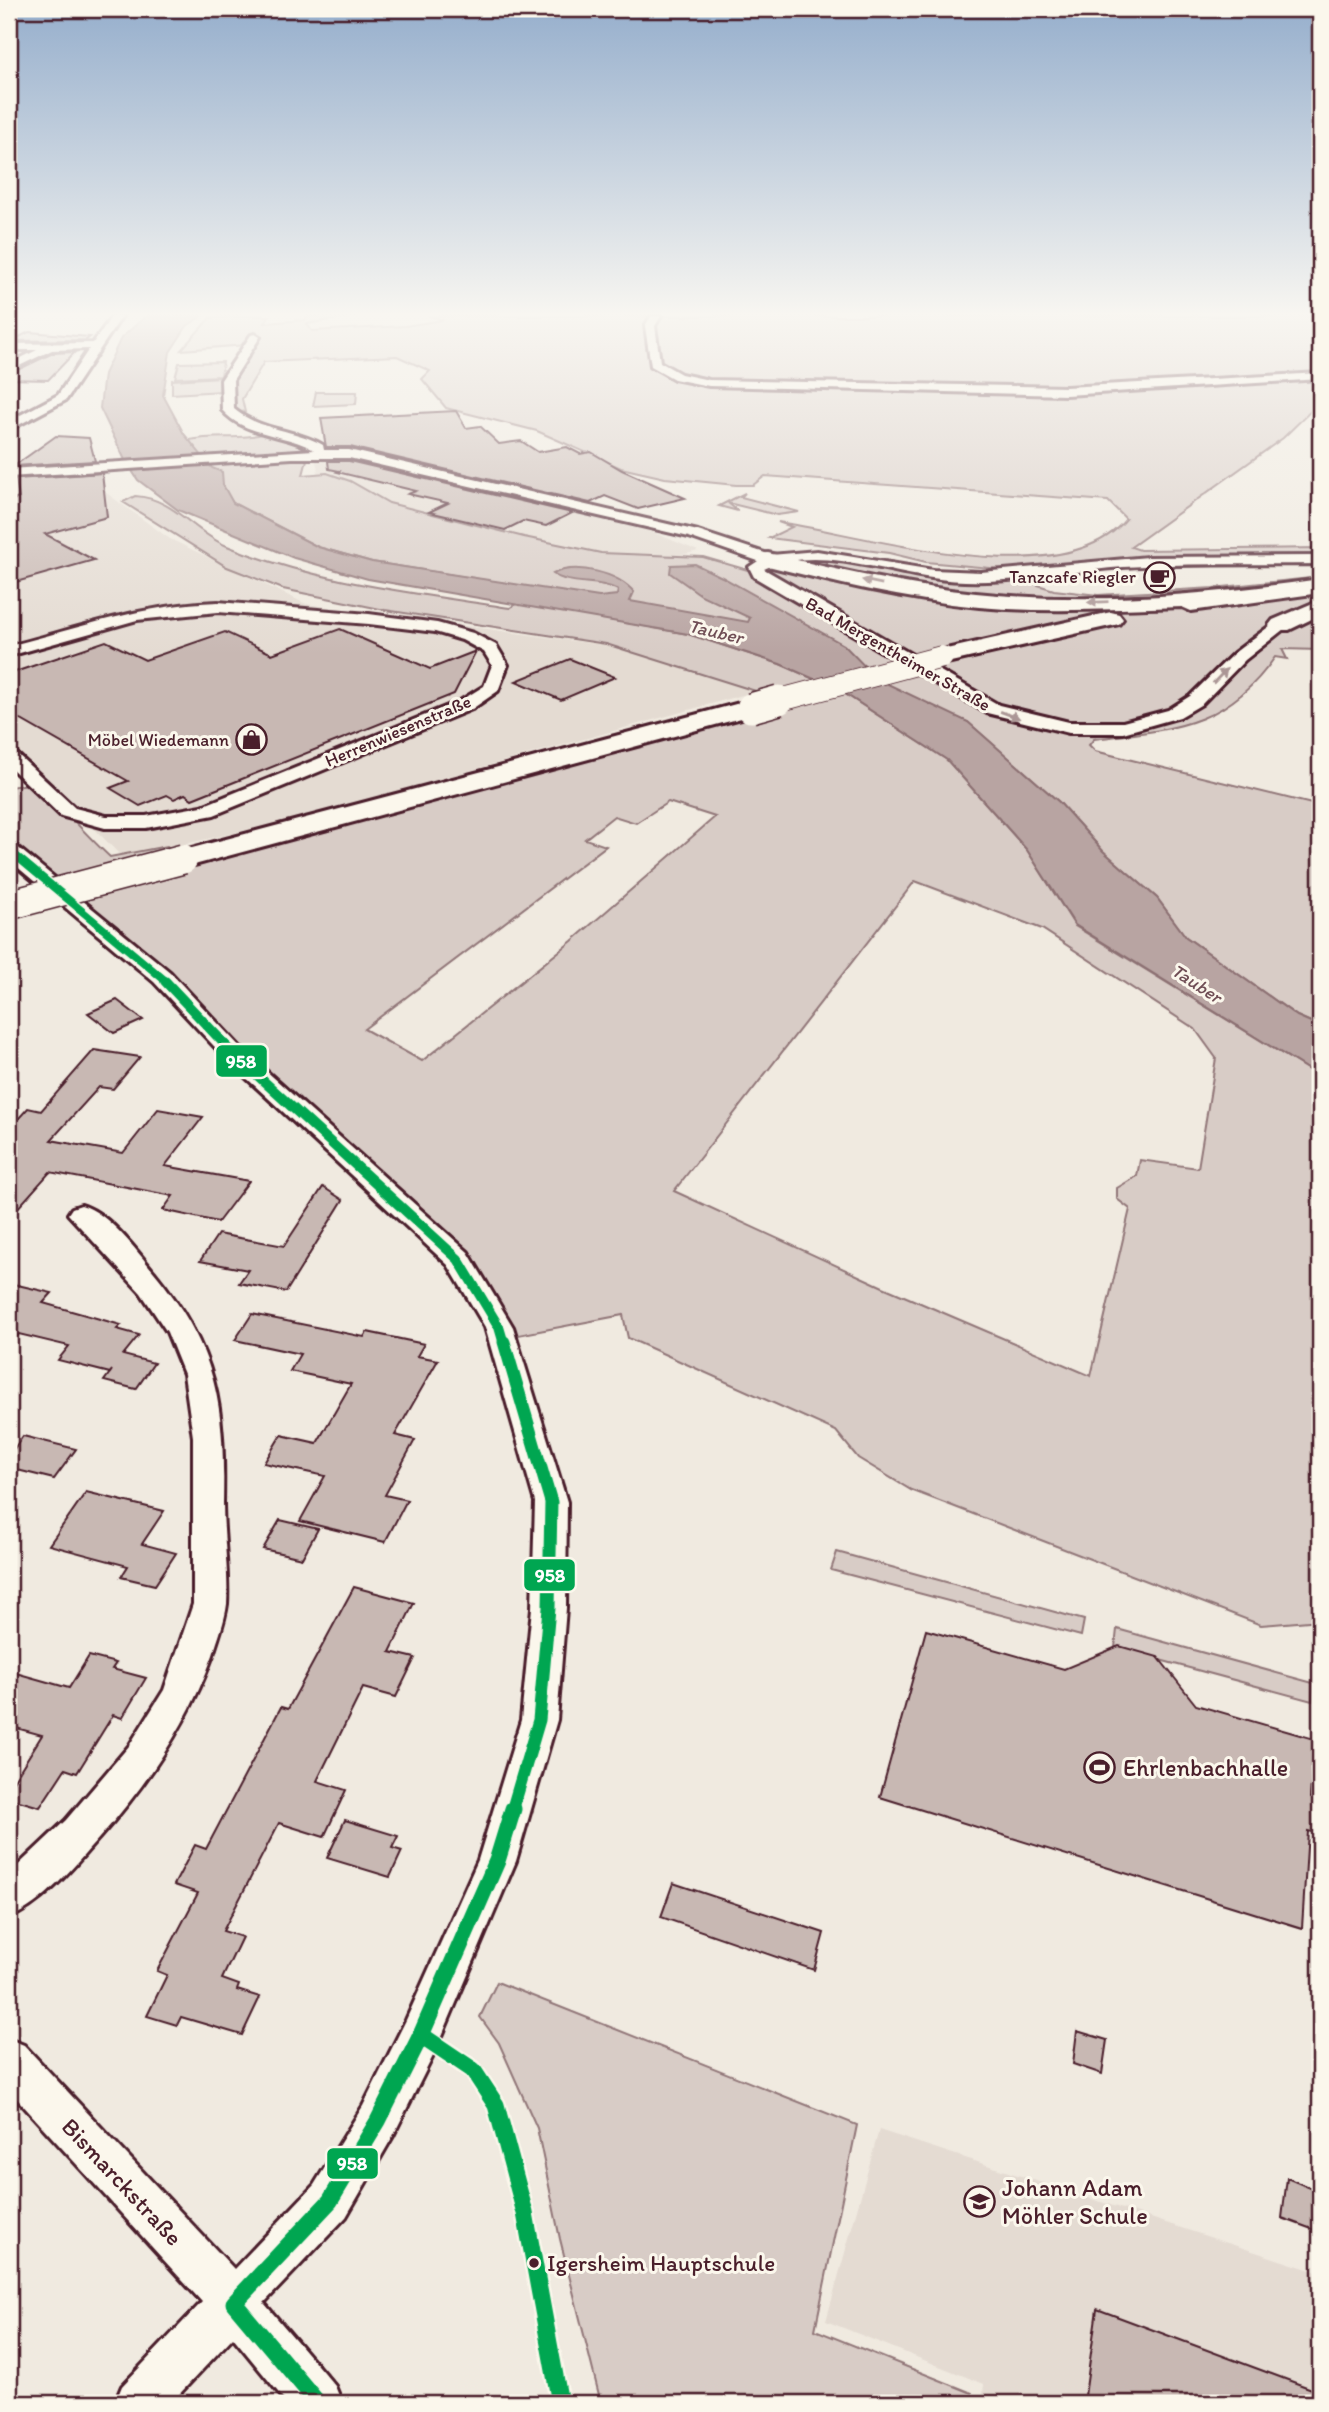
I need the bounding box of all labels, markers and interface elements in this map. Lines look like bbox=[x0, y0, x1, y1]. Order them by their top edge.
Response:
cafe icon: Tanzcafe Riegler bbox=[1142, 560, 1176, 594]
place label: Tanzcafe Riegler bbox=[1009, 566, 1137, 588]
one-way arrow bbox=[861, 577, 883, 588]
street label: Bad Mergentheimer Straße bbox=[802, 592, 994, 716]
one-way arrow bbox=[1087, 596, 1109, 608]
water label: Tauber bbox=[686, 614, 747, 649]
one-way arrow bbox=[1212, 668, 1229, 685]
street label: Herrenwiesenstraße bbox=[322, 690, 474, 772]
one-way arrow bbox=[999, 710, 1020, 721]
shop icon: Möbel Wiedemann bbox=[235, 723, 269, 757]
place label: Möbel Wiedemann bbox=[88, 729, 229, 751]
water label: Tauber bbox=[1167, 959, 1228, 1009]
line badge: 958 bbox=[215, 1044, 268, 1078]
text: 958 bbox=[226, 1050, 257, 1073]
line badge: 958 bbox=[523, 1558, 576, 1592]
text: 958 bbox=[535, 1564, 566, 1587]
sports icon: Ehrlenbachhalle bbox=[1083, 1751, 1117, 1785]
place label: Ehrlenbachhalle bbox=[1123, 1753, 1288, 1782]
street label: Bismarckstraße bbox=[56, 2112, 189, 2252]
line badge: 958 bbox=[326, 2147, 379, 2180]
text: 958 bbox=[337, 2152, 368, 2175]
place label: Johann Adam Möhler Schule bbox=[1002, 2173, 1148, 2230]
school or university icon: Johann Adam Möhler Schule bbox=[962, 2185, 996, 2219]
place label: Igersheim Hauptschule bbox=[547, 2249, 775, 2277]
marker: Igersheim Hauptschule bbox=[527, 2256, 541, 2270]

